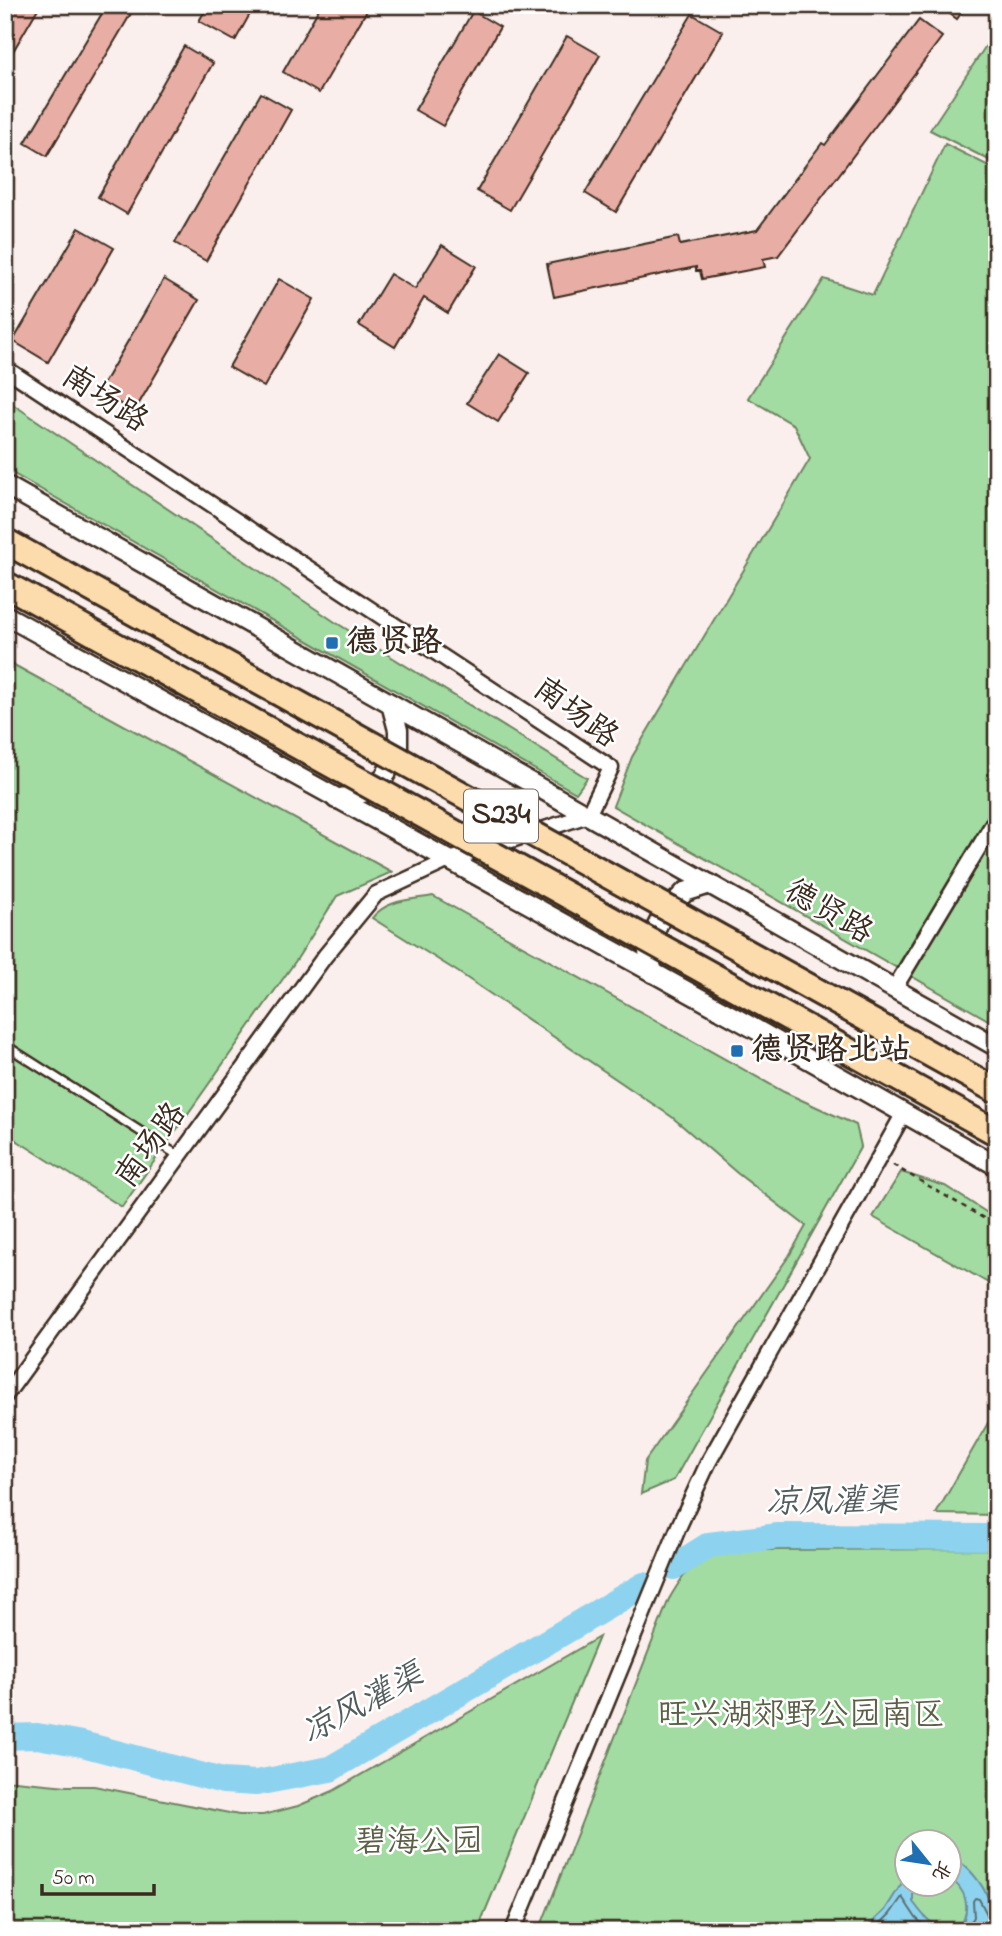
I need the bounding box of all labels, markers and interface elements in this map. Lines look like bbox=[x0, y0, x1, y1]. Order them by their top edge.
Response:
street label: 南场路 bbox=[51, 354, 157, 446]
place label: 德贤路 bbox=[346, 620, 443, 667]
marker: 德贤路 bbox=[324, 635, 340, 651]
street label: 南场路 bbox=[522, 667, 628, 761]
road number: S234 bbox=[464, 790, 538, 842]
street label: 德贤路 bbox=[775, 869, 881, 957]
place label: 德贤路北站 bbox=[751, 1028, 911, 1075]
marker: 德贤路北站 bbox=[729, 1043, 745, 1059]
street label: 南场路 bbox=[105, 1093, 199, 1199]
water label: 凉凤灌渠 bbox=[766, 1478, 901, 1528]
water label: 凉风灌渠 bbox=[293, 1651, 435, 1757]
park label: 旺兴湖郊野公园南区 bbox=[657, 1693, 945, 1740]
park label: 碧海公园 bbox=[355, 1820, 483, 1867]
north arrow bbox=[894, 1828, 964, 1898]
scale bar bbox=[42, 1852, 154, 1896]
text: 北 bbox=[924, 1855, 957, 1885]
text: 50 m bbox=[52, 1864, 95, 1894]

